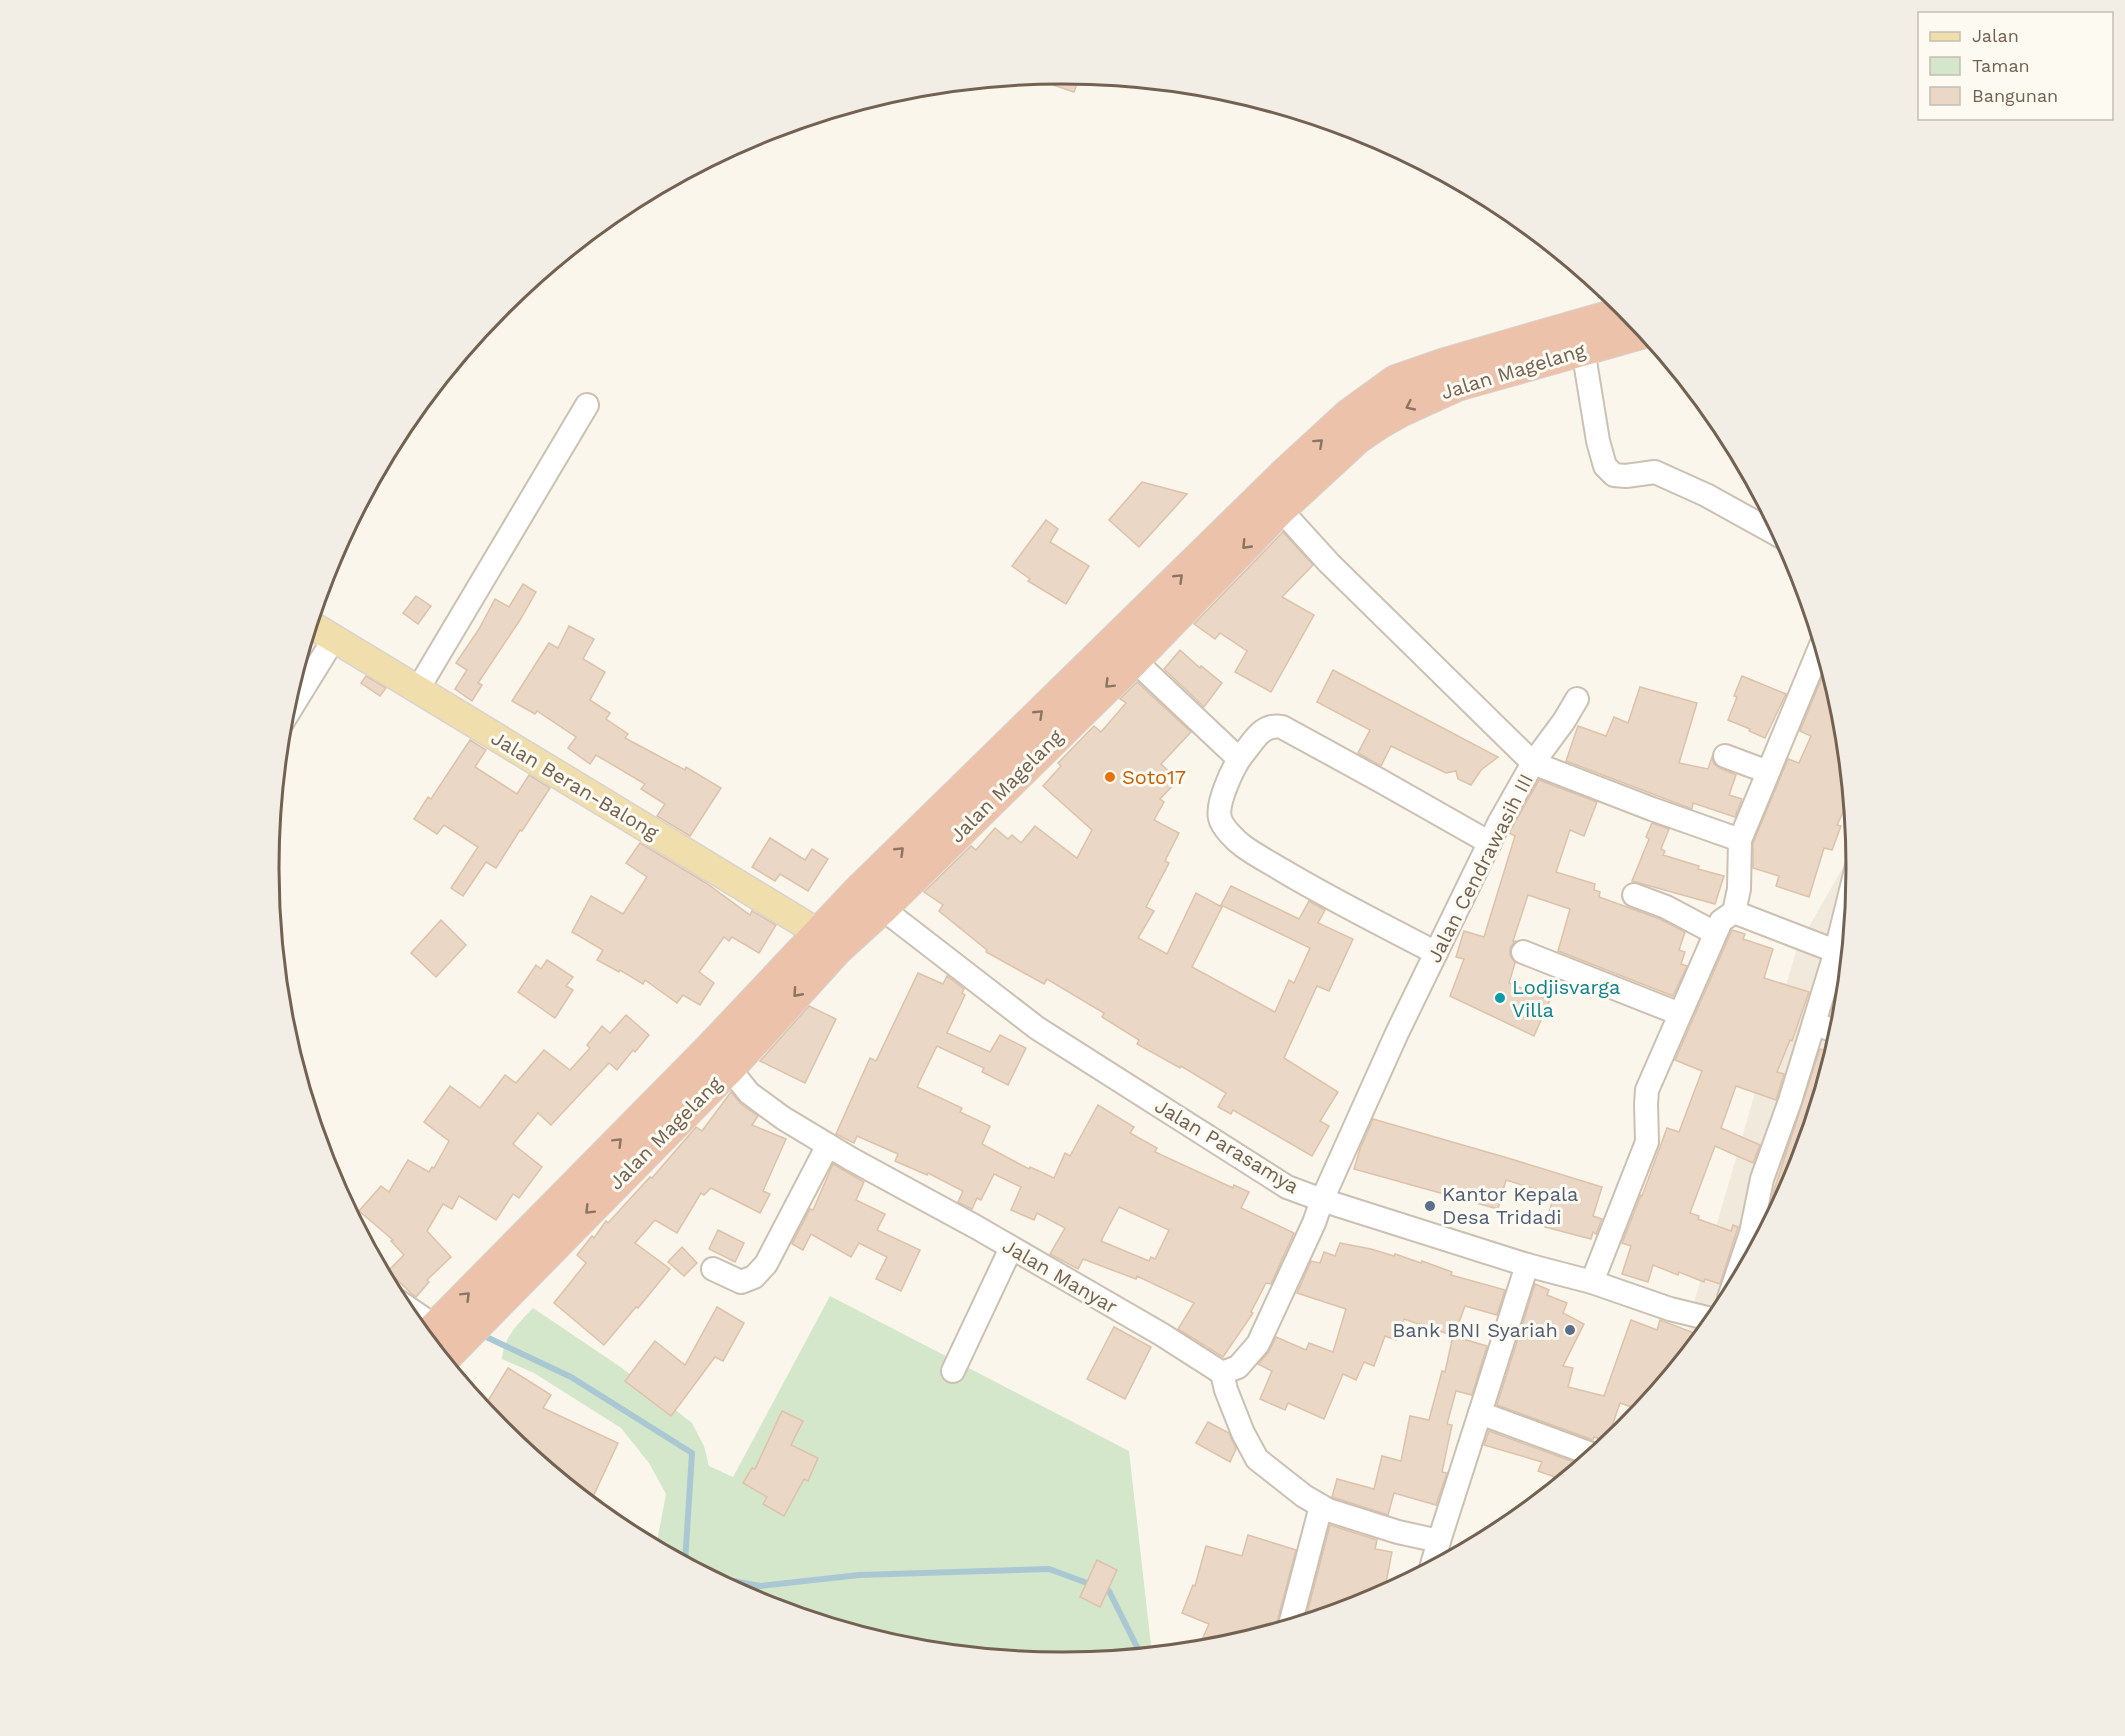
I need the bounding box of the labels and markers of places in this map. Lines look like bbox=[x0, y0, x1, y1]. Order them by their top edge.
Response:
place label: Soto17 bbox=[1122, 765, 1186, 789]
marker: Soto17 bbox=[1103, 770, 1117, 784]
place label: Lodjisvarga Villa bbox=[1512, 975, 1620, 1022]
marker: Lodjisvarga Villa bbox=[1493, 991, 1507, 1005]
place label: Kantor Kepala Desa Tridadi bbox=[1442, 1182, 1578, 1229]
marker: Kantor Kepala Desa Tridadi bbox=[1423, 1199, 1437, 1213]
place label: Bank BNI Syariah bbox=[1392, 1318, 1558, 1342]
marker: Bank BNI Syariah bbox=[1563, 1323, 1577, 1337]

